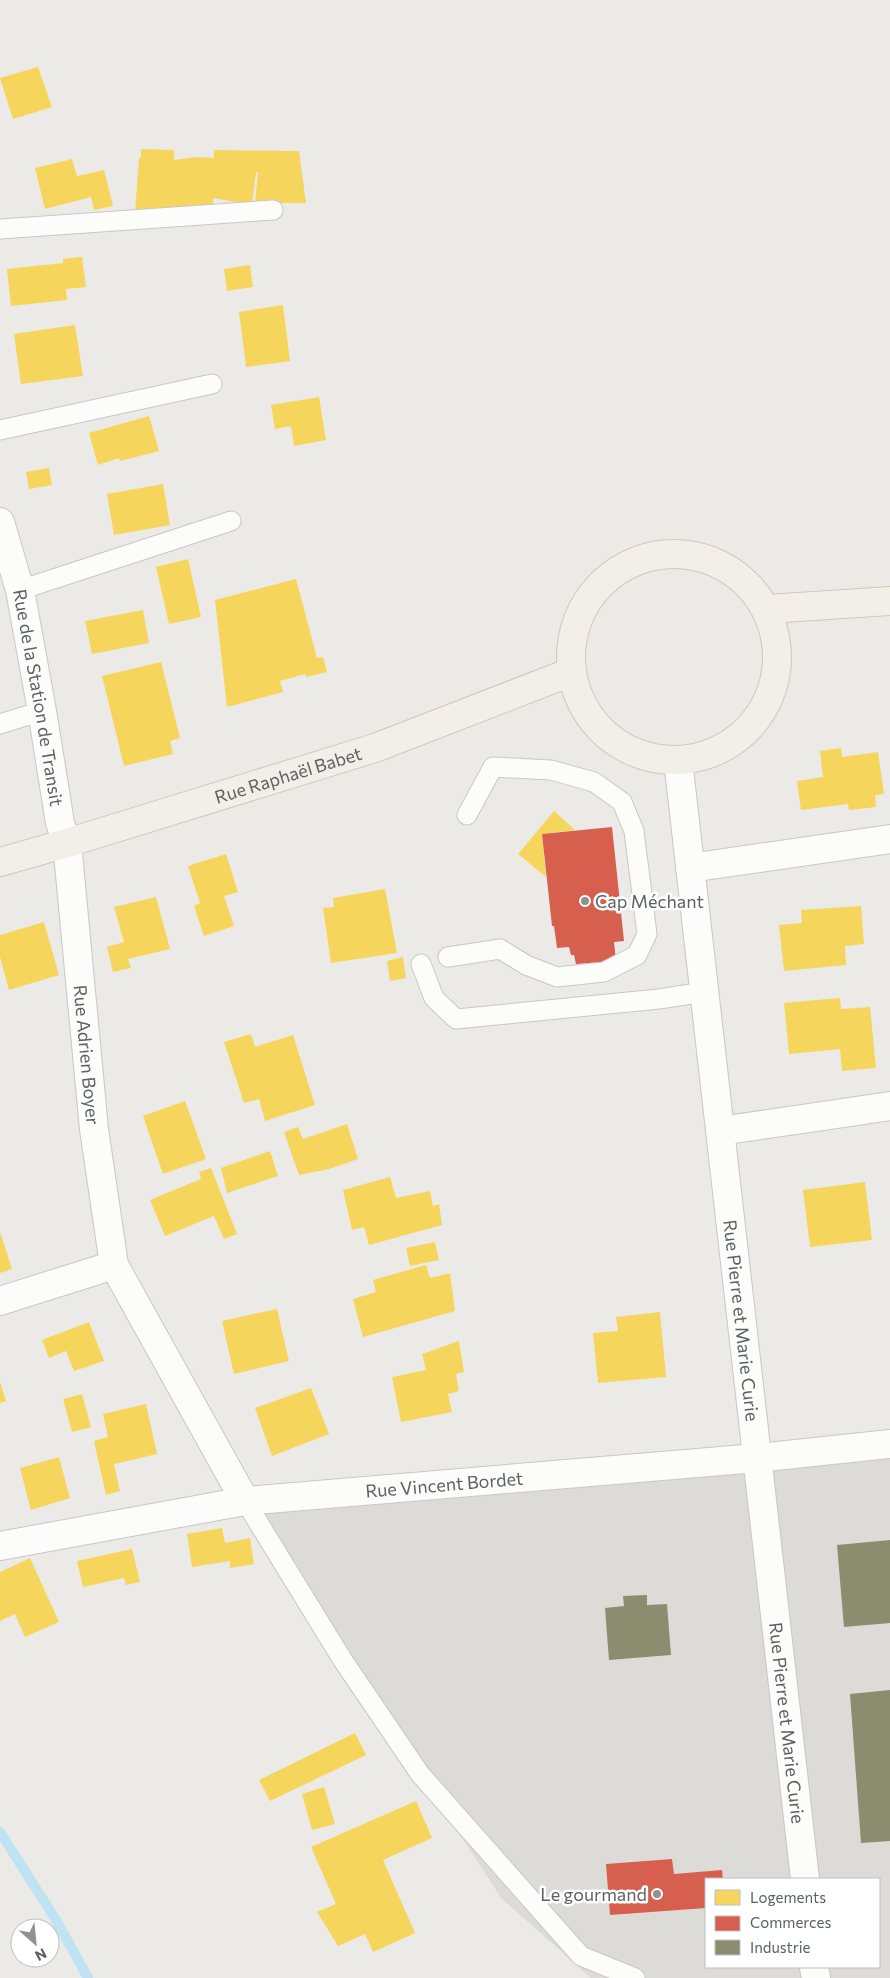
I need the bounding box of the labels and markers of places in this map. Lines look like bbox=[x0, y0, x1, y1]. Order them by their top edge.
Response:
place label: Cap Méchant bbox=[595, 890, 704, 912]
marker: Cap Méchant bbox=[579, 895, 591, 907]
place label: Le gourmand bbox=[540, 1883, 647, 1905]
marker: Le gourmand bbox=[651, 1888, 663, 1900]

